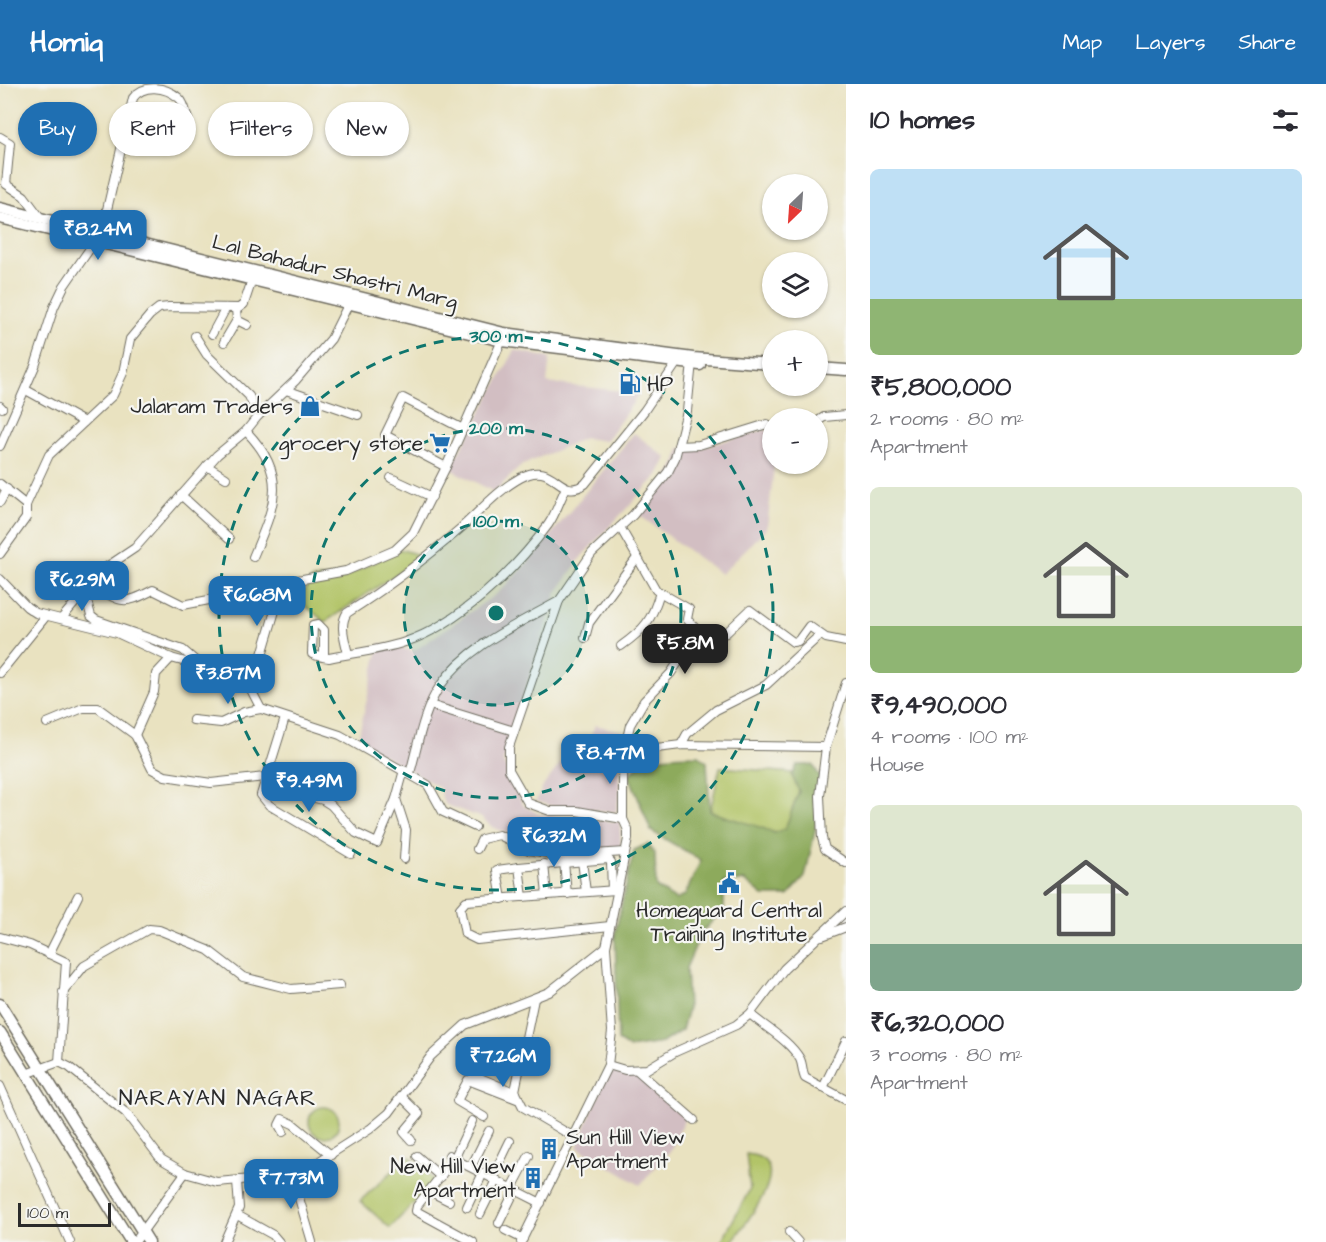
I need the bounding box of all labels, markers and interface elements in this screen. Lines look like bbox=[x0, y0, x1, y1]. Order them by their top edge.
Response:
text: Homiq bbox=[30, 23, 103, 62]
text: Map bbox=[1062, 28, 1102, 57]
text: Layers bbox=[1135, 28, 1205, 57]
text: Share bbox=[1238, 28, 1296, 57]
chip: Buy bbox=[18, 102, 97, 156]
chip: Rent bbox=[109, 102, 196, 156]
chip: Filters bbox=[208, 102, 313, 156]
chip: New bbox=[325, 102, 409, 156]
text: 10 homes bbox=[870, 102, 975, 138]
icon: filters bbox=[1269, 104, 1302, 137]
north arrow bbox=[762, 174, 828, 240]
map controls bbox=[762, 174, 828, 474]
icon: home bbox=[1032, 208, 1140, 316]
pin: ₹8.24M bbox=[49, 210, 147, 261]
text: ₹8.24M bbox=[64, 215, 132, 243]
street label: Lal Bahadur Shastri Marg bbox=[209, 227, 461, 319]
button: layers bbox=[762, 252, 828, 318]
text: 300 m bbox=[468, 324, 524, 349]
button: + bbox=[762, 330, 828, 396]
text: ₹5,800,000 bbox=[870, 369, 1011, 405]
place label: HP bbox=[647, 370, 674, 399]
fuel station icon: HP bbox=[618, 372, 642, 396]
place label: Jalaram Traders bbox=[131, 392, 293, 421]
shop icon: Jalaram Traders bbox=[298, 394, 322, 418]
text: 2 rooms · 80 m² bbox=[870, 405, 1024, 433]
button: − bbox=[762, 408, 828, 474]
text: 200 m bbox=[468, 416, 524, 441]
place label: grocery store bbox=[279, 429, 423, 460]
supermarket icon: grocery store bbox=[428, 431, 452, 455]
text: Apartment bbox=[870, 433, 968, 461]
text: 100 m bbox=[473, 509, 520, 534]
icon: home bbox=[1032, 526, 1140, 634]
pin: ₹6.29M bbox=[33, 561, 131, 612]
text: ₹6.29M bbox=[49, 566, 115, 594]
pin: ₹6.68M bbox=[208, 576, 306, 627]
text: ₹6.68M bbox=[223, 581, 291, 609]
centre of rings bbox=[486, 603, 506, 623]
pin: ₹5.8M bbox=[643, 624, 727, 675]
text: ₹5.8M bbox=[656, 629, 714, 657]
pin: ₹3.87M bbox=[179, 654, 277, 705]
text: ₹3.87M bbox=[195, 659, 261, 687]
text: ₹9,490,000 bbox=[870, 687, 1007, 723]
text: 4 rooms · 100 m² bbox=[870, 723, 1028, 751]
pin: ₹8.47M bbox=[561, 734, 659, 785]
text: ₹8.47M bbox=[575, 739, 645, 767]
text: House bbox=[870, 751, 924, 779]
pin: ₹9.49M bbox=[260, 762, 358, 813]
text: ₹9.49M bbox=[275, 767, 343, 795]
pin: ₹6.32M bbox=[505, 817, 603, 868]
text: ₹6.32M bbox=[522, 822, 586, 850]
icon: home bbox=[1032, 844, 1140, 952]
public building icon: Homeguard Central Training Institute bbox=[717, 871, 741, 895]
place label: Homeguard Central Training Institute bbox=[636, 896, 822, 951]
text: ₹6,320,000 bbox=[870, 1005, 1004, 1041]
pin: ₹7.26M bbox=[454, 1037, 552, 1088]
text: 3 rooms · 80 m² bbox=[870, 1041, 1023, 1069]
text: ₹7.26M bbox=[469, 1042, 537, 1070]
text: Apartment bbox=[870, 1069, 968, 1097]
district label: NARAYAN NAGAR bbox=[119, 1083, 317, 1114]
place label: Sun Hill View Apartment bbox=[566, 1123, 685, 1177]
building icon: Sun Hill View Apartment bbox=[537, 1137, 561, 1161]
place label: New Hill View Apartment bbox=[390, 1152, 517, 1206]
pin: ₹7.73M bbox=[242, 1159, 340, 1210]
text: ₹7.73M bbox=[258, 1164, 324, 1192]
building icon: New Hill View Apartment bbox=[521, 1166, 545, 1190]
scale bar bbox=[18, 1200, 111, 1228]
text: 100 m bbox=[27, 1202, 68, 1224]

